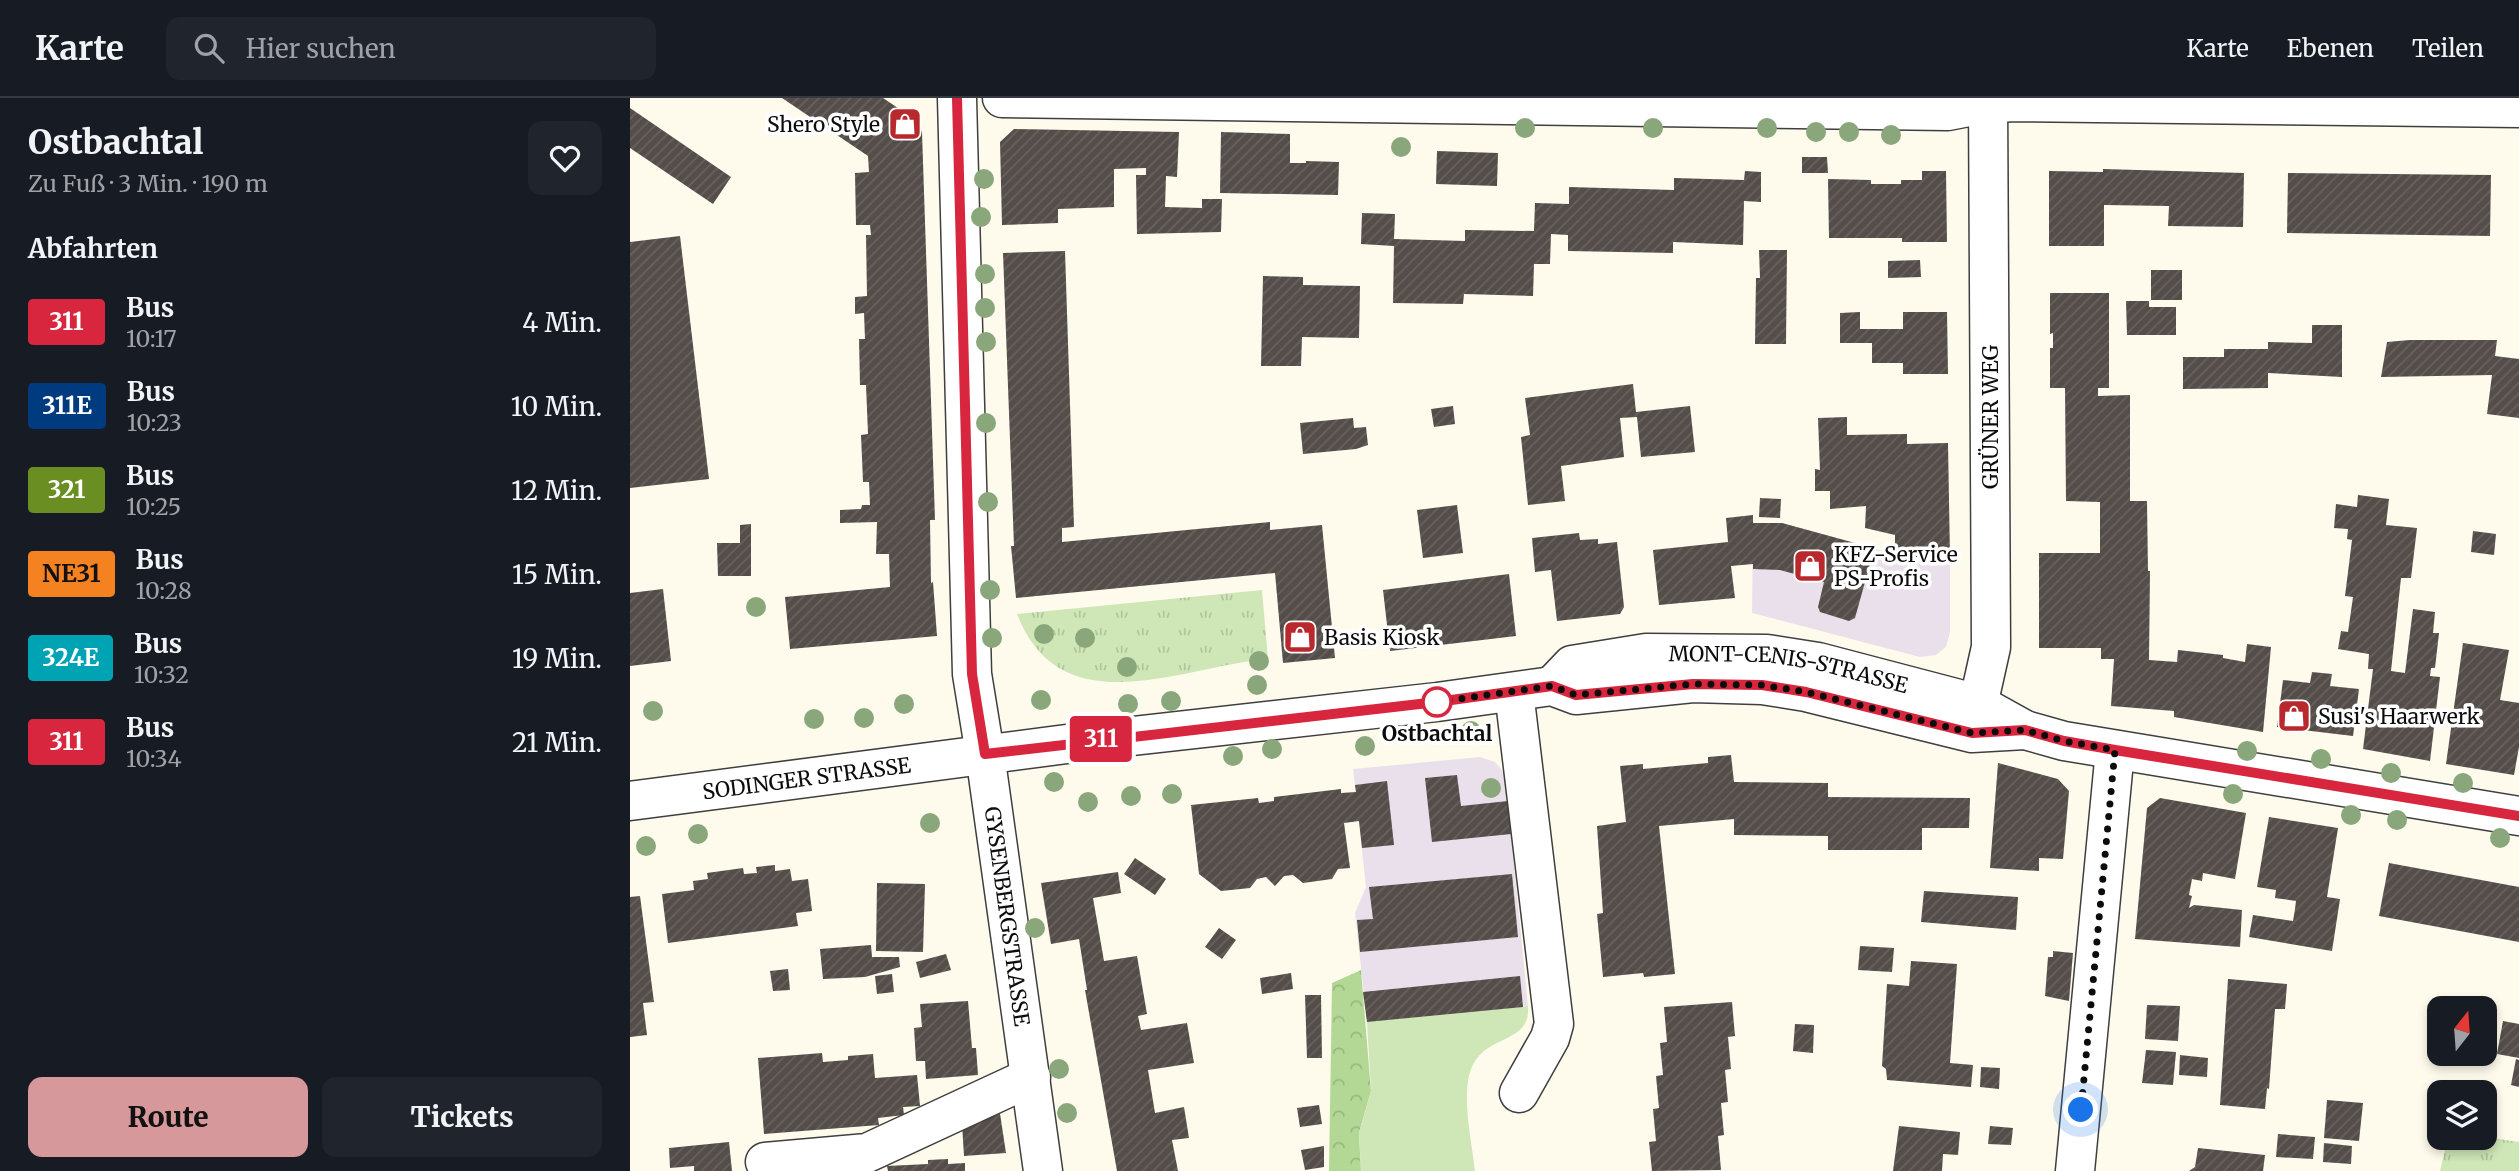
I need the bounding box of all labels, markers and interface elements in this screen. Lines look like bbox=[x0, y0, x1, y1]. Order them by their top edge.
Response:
search box bbox=[166, 17, 656, 80]
text: Karte bbox=[35, 28, 124, 69]
icon: search bbox=[190, 29, 228, 67]
text: Hier suchen bbox=[246, 32, 396, 65]
text: Karte bbox=[2186, 33, 2249, 64]
text: Ebenen bbox=[2287, 33, 2374, 64]
text: Teilen bbox=[2412, 33, 2484, 64]
shop icon: Shero Style bbox=[886, 105, 924, 143]
place label: Shero Style bbox=[767, 111, 880, 138]
button: heart bbox=[528, 121, 602, 195]
text: Ostbachtal bbox=[28, 122, 203, 163]
text: Zu Fuß · 3 Min. · 190 m bbox=[28, 169, 268, 198]
text: Abfahrten bbox=[28, 232, 158, 265]
text: Bus bbox=[126, 291, 174, 324]
text: 311 bbox=[49, 306, 84, 337]
text: 4 Min. bbox=[522, 306, 602, 339]
text: 10:17 bbox=[126, 324, 177, 353]
street label: GRÜNER WEG bbox=[1977, 345, 2004, 489]
text: Bus bbox=[127, 375, 175, 408]
text: 311E bbox=[42, 390, 92, 421]
text: 10 Min. bbox=[511, 390, 602, 423]
text: 10:23 bbox=[127, 408, 182, 437]
text: Bus bbox=[126, 459, 174, 492]
text: 321 bbox=[48, 474, 85, 505]
text: 12 Min. bbox=[511, 474, 602, 507]
text: 10:25 bbox=[126, 492, 181, 521]
place label: KFZ-Service PS-Profis bbox=[1834, 541, 1958, 592]
text: Bus bbox=[136, 543, 184, 576]
shop icon: KFZ-Service PS-Profis bbox=[1791, 547, 1829, 585]
text: NE31 bbox=[42, 558, 101, 589]
text: 15 Min. bbox=[512, 558, 602, 591]
text: 10:28 bbox=[136, 576, 192, 605]
shop icon: Basis Kiosk bbox=[1281, 618, 1319, 656]
place label: Basis Kiosk bbox=[1324, 624, 1440, 651]
text: Bus bbox=[134, 627, 182, 660]
street label: MONT-CENIS-STRASSE bbox=[1668, 640, 1912, 699]
text: 324E bbox=[42, 642, 99, 673]
text: 19 Min. bbox=[512, 642, 602, 675]
text: 10:32 bbox=[134, 660, 189, 689]
marker: Ostbachtal bbox=[1422, 687, 1452, 717]
shop icon: Susi's Haarwerk bbox=[2275, 697, 2313, 735]
place label: Susi's Haarwerk bbox=[2318, 703, 2481, 730]
text: Bus bbox=[126, 711, 174, 744]
line badge: 311 bbox=[1061, 716, 1141, 762]
place label: Ostbachtal bbox=[1382, 720, 1492, 747]
text: 311 bbox=[1084, 723, 1118, 754]
text: 311 bbox=[49, 726, 84, 757]
text: 21 Min. bbox=[512, 726, 602, 759]
text: 10:34 bbox=[126, 744, 182, 773]
street label: SODINGER STRASSE bbox=[701, 751, 913, 805]
street label: GYSENBERGSTRASSE bbox=[979, 805, 1036, 1028]
north arrow bbox=[2427, 996, 2497, 1066]
map controls bbox=[2427, 996, 2497, 1150]
button: Route bbox=[28, 1077, 308, 1157]
button: Tickets bbox=[322, 1077, 602, 1157]
button: layers bbox=[2427, 1080, 2497, 1150]
your location bbox=[2063, 1092, 2098, 1127]

